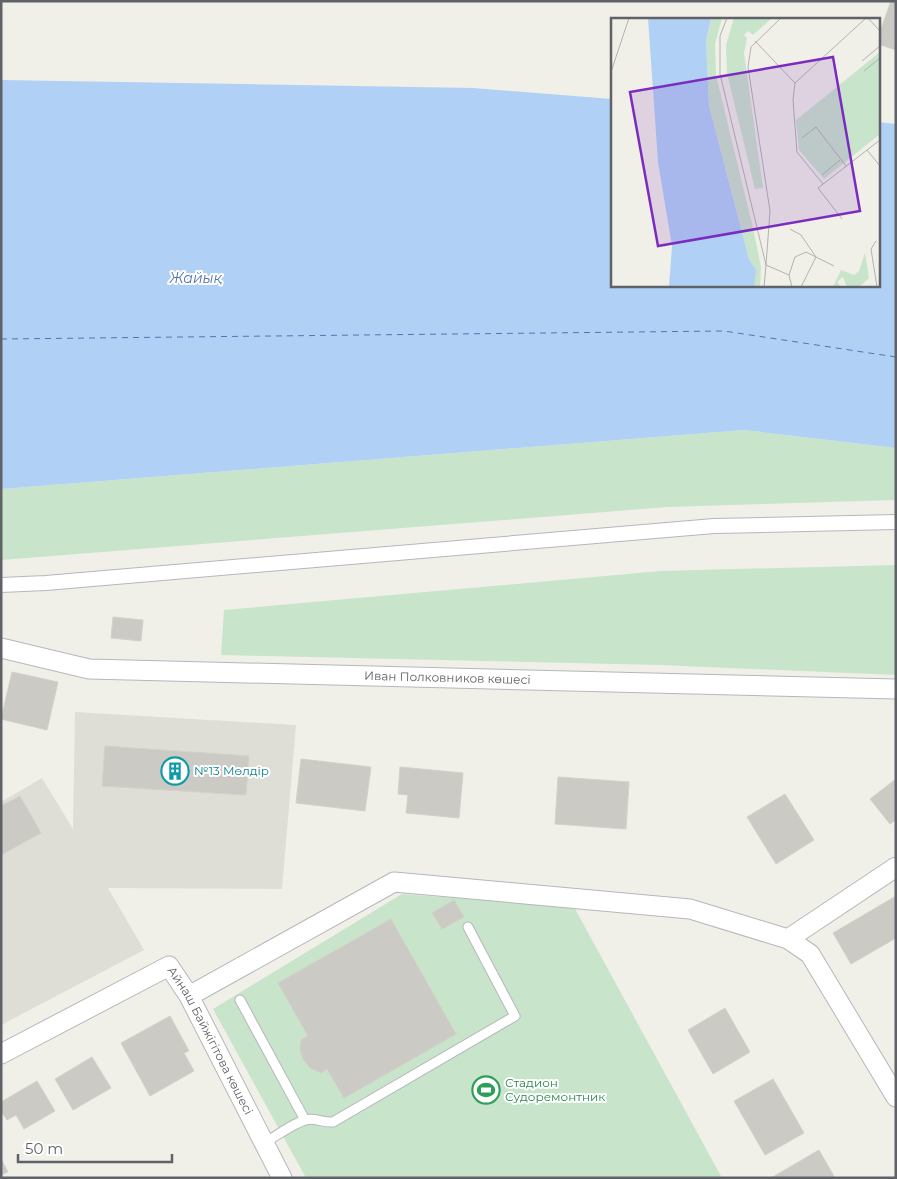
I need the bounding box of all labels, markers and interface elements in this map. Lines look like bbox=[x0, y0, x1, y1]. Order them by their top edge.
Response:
inset map bbox=[611, 18, 880, 286]
water label: Жайық bbox=[169, 269, 223, 287]
street label: Иван Полковников көшесі bbox=[364, 668, 531, 687]
building icon: №13 Мөлдiр bbox=[160, 756, 190, 786]
place label: №13 Мөлдiр bbox=[194, 763, 269, 778]
street label: Айнаш Байжігітова көшесі bbox=[164, 963, 256, 1117]
sports icon: Стадион Судоремонтник bbox=[471, 1075, 501, 1105]
place label: Стадион Судоремонтник bbox=[505, 1075, 605, 1104]
scale bar bbox=[18, 1132, 171, 1164]
text: 50 m bbox=[25, 1139, 63, 1158]

